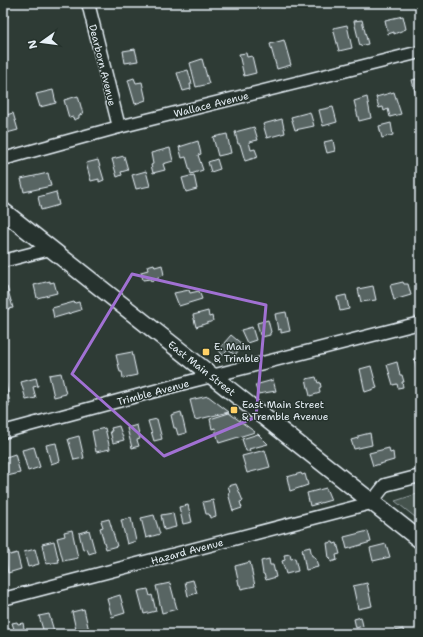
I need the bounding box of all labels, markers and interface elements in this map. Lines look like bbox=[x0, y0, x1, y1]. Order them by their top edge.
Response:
north arrow bbox=[22, 22, 62, 62]
street label: Dearborn Avenue bbox=[86, 23, 119, 108]
text: N bbox=[24, 38, 41, 50]
street label: Wallace Avenue bbox=[172, 89, 250, 120]
street label: East Main Street bbox=[165, 338, 238, 399]
place label: E. Main & Trimble bbox=[214, 340, 259, 365]
marker: E. Main & Trimble bbox=[201, 347, 211, 357]
street label: Trimble Avenue bbox=[116, 377, 191, 408]
place label: East Main Street & Tremble Avenue bbox=[242, 398, 329, 423]
marker: East Main Street & Tremble Avenue bbox=[229, 405, 239, 415]
street label: Hazard Avenue bbox=[149, 535, 225, 567]

